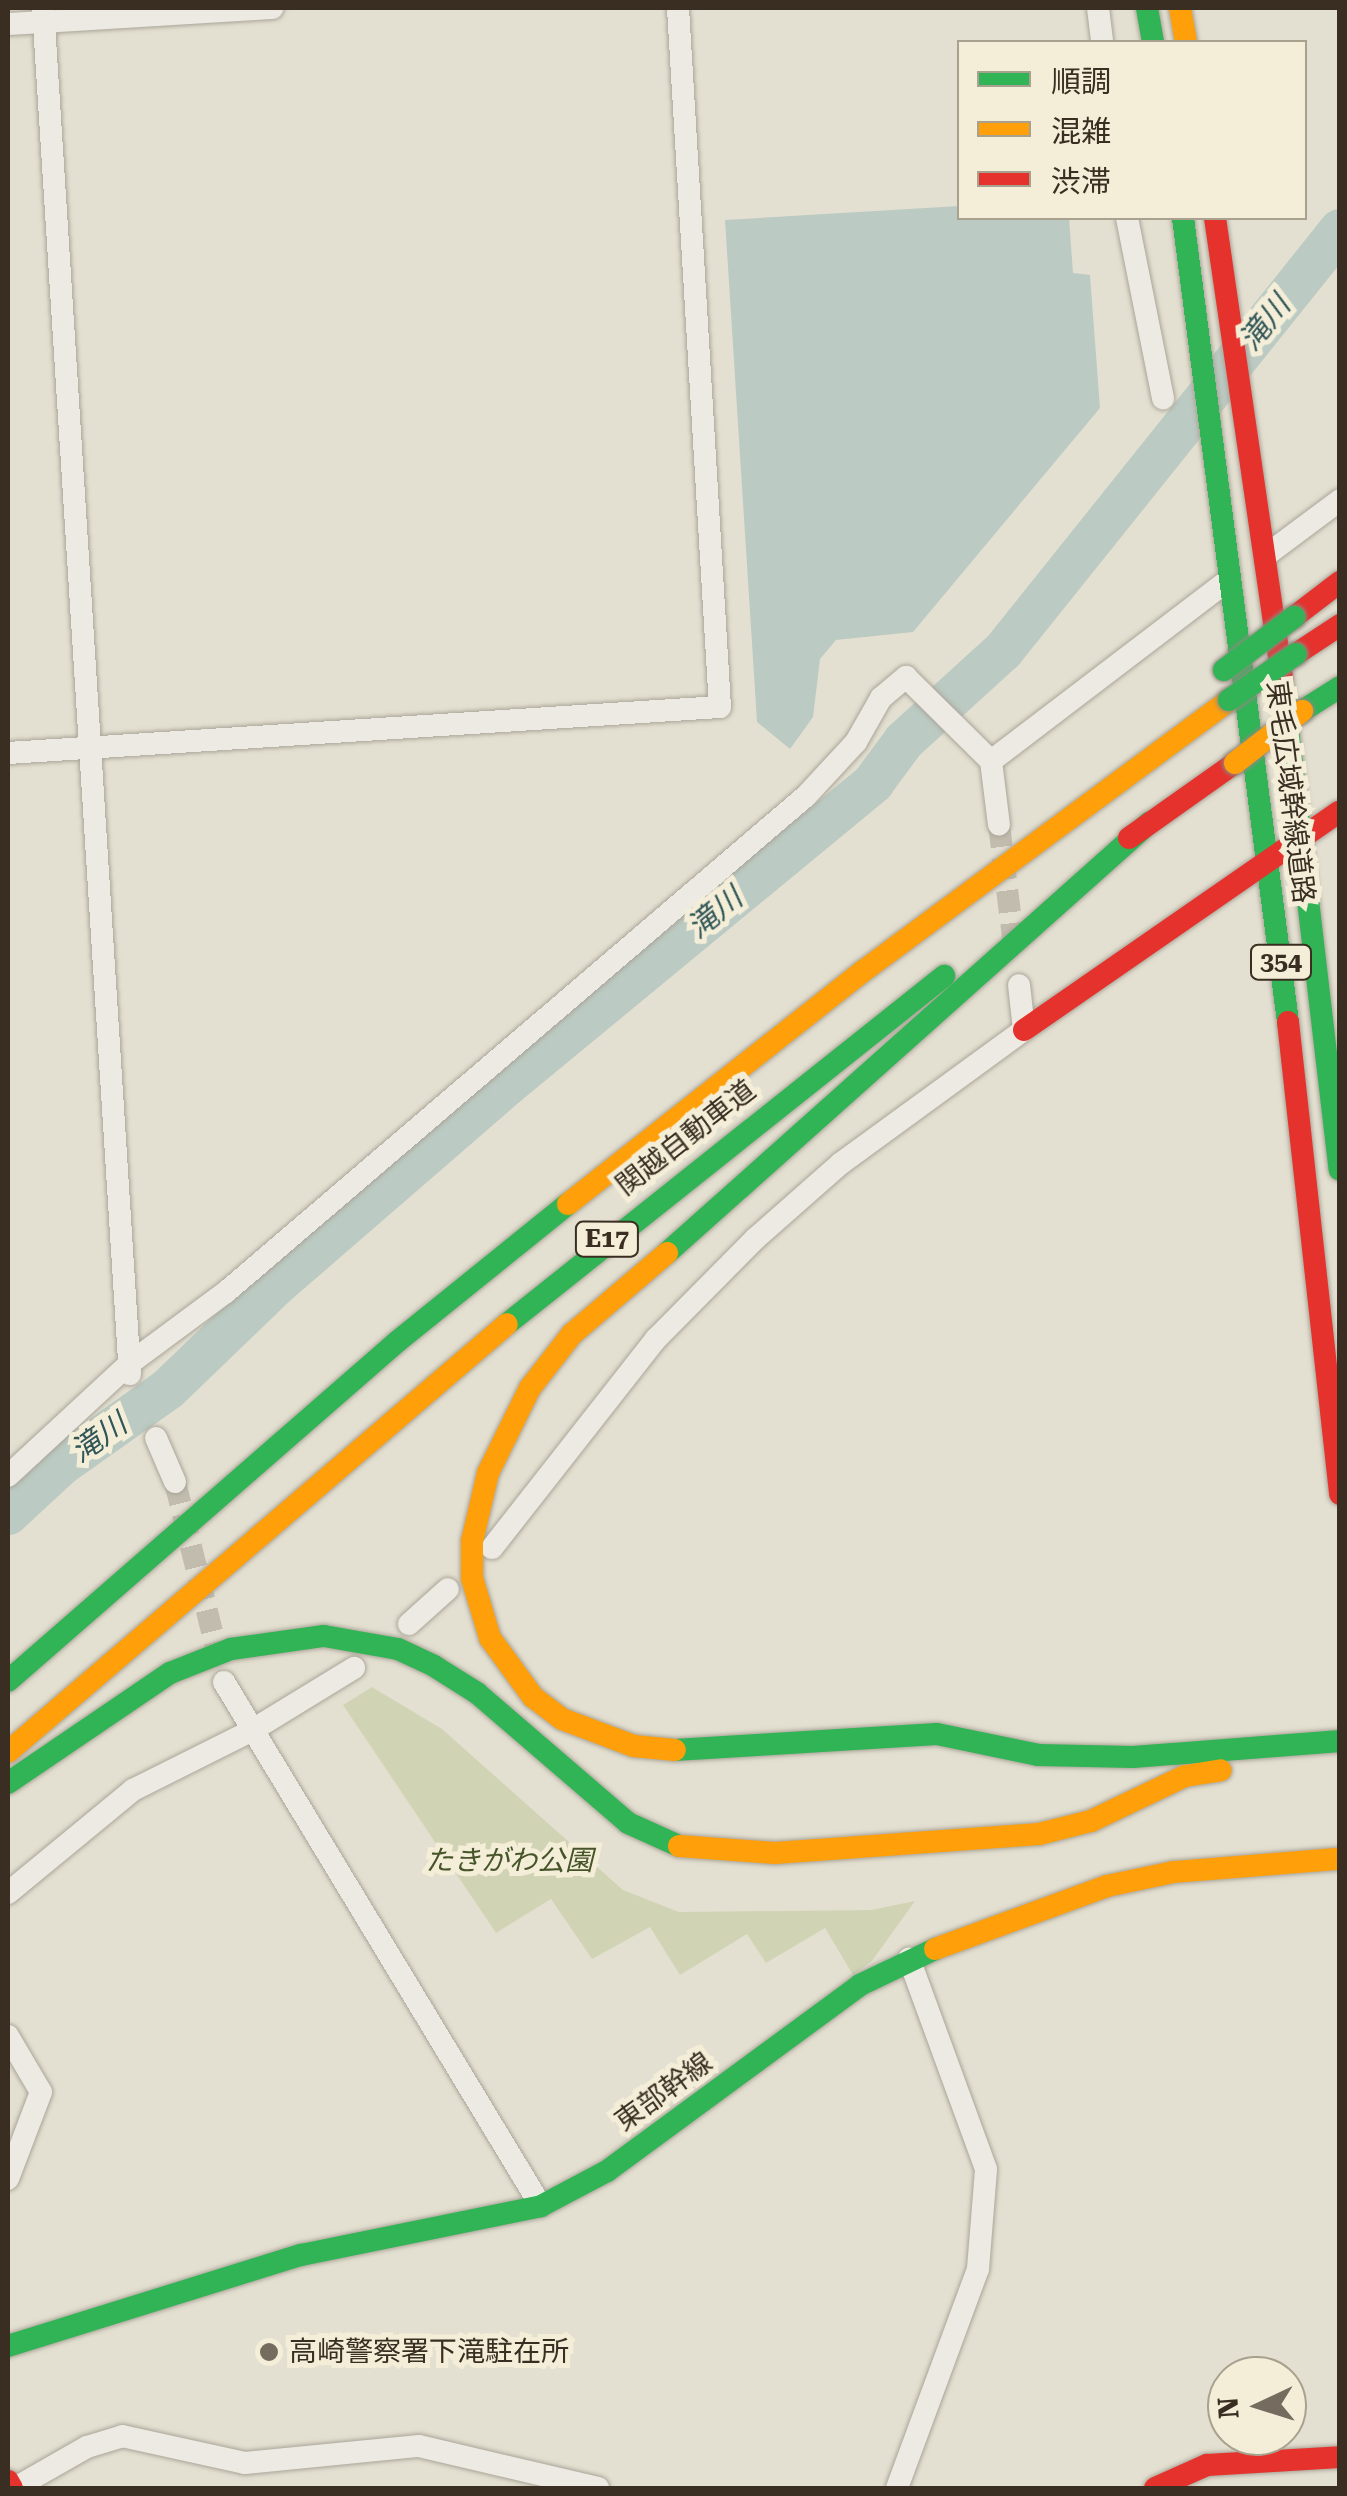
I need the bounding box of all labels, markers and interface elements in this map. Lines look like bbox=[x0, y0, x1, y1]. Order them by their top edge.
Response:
legend bbox=[957, 40, 1307, 220]
text: 順調 bbox=[1051, 64, 1111, 99]
text: 混雑 bbox=[1051, 114, 1111, 149]
text: 渋滞 bbox=[1051, 164, 1111, 199]
water label: 滝川 bbox=[1232, 288, 1298, 358]
street label: 東毛広域幹線道路 bbox=[1260, 679, 1320, 905]
water label: 滝川 bbox=[680, 880, 750, 946]
road number: 354 bbox=[1248, 942, 1314, 982]
street label: 関越自動車道 bbox=[609, 1073, 763, 1203]
road number: E17 bbox=[574, 1219, 640, 1259]
water label: 滝川 bbox=[64, 1406, 134, 1470]
park label: たきがわ公園 bbox=[425, 1844, 593, 1878]
street label: 東部幹線 bbox=[609, 2045, 719, 2139]
place label: 高崎警察署下滝駐在所 bbox=[289, 2335, 569, 2369]
marker: 高崎警察署下滝駐在所 bbox=[258, 2341, 280, 2363]
north arrow bbox=[1207, 2356, 1307, 2456]
text: N bbox=[1211, 2396, 1246, 2420]

